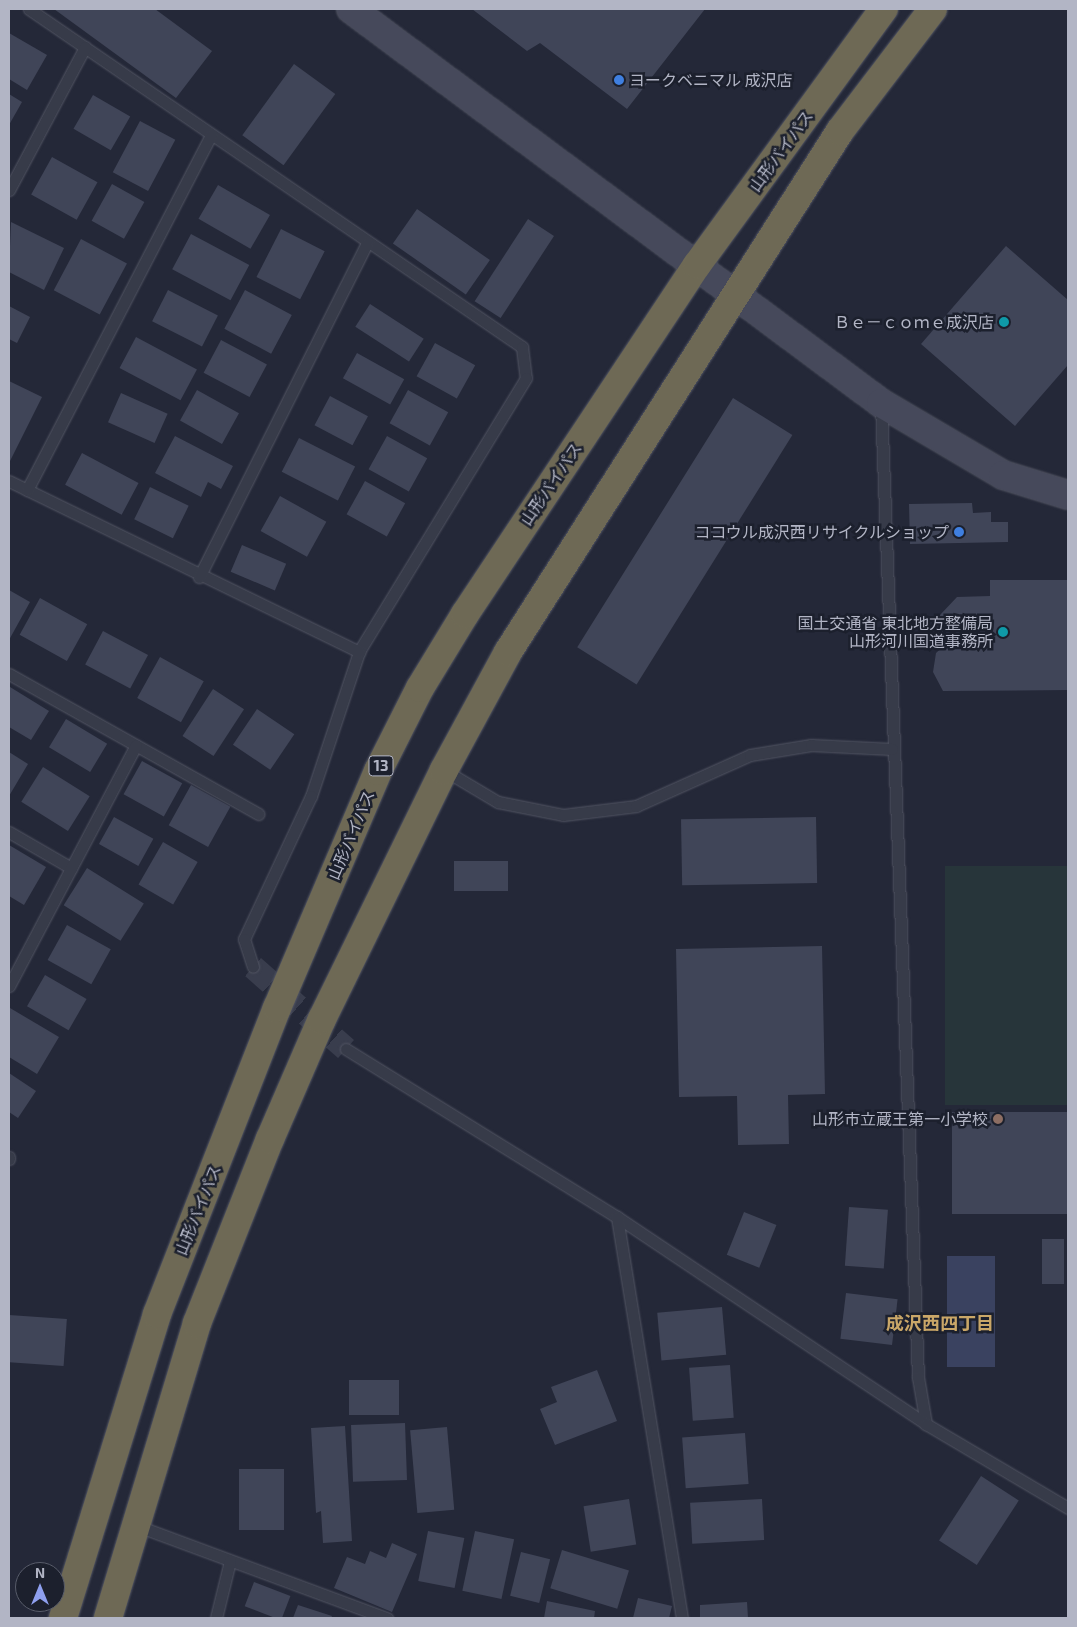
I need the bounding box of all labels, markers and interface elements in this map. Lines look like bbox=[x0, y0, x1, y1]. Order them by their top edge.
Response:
place label: ヨークベニマル 成沢店 bbox=[629, 70, 793, 90]
marker: ヨークベニマル 成沢店 bbox=[613, 74, 625, 86]
street label: 山形バイパス bbox=[745, 107, 817, 195]
place label: Ｂｅ－ｃｏｍｅ成沢店 bbox=[834, 312, 994, 332]
marker: Ｂｅ－ｃｏｍｅ成沢店 bbox=[998, 316, 1010, 328]
street label: 山形バイパス bbox=[516, 439, 586, 529]
place label: ココウル成沢西リサイクルショップ bbox=[693, 522, 949, 542]
marker: ココウル成沢西リサイクルショップ bbox=[953, 526, 965, 538]
place label: 国土交通省 東北地方整備局 山形河川国道事務所 bbox=[797, 613, 993, 651]
marker: 国土交通省 東北地方整備局 山形河川国道事務所 bbox=[997, 626, 1009, 638]
road number: 13 bbox=[368, 754, 394, 778]
street label: 山形バイパス bbox=[323, 787, 379, 883]
place label: 山形市立蔵王第一小学校 bbox=[812, 1109, 988, 1129]
marker: 山形市立蔵王第一小学校 bbox=[992, 1113, 1004, 1125]
street label: 山形バイパス bbox=[171, 1162, 225, 1258]
district label: 成沢西四丁目 bbox=[886, 1312, 994, 1334]
north arrow bbox=[15, 1562, 65, 1612]
text: N bbox=[35, 1564, 45, 1581]

